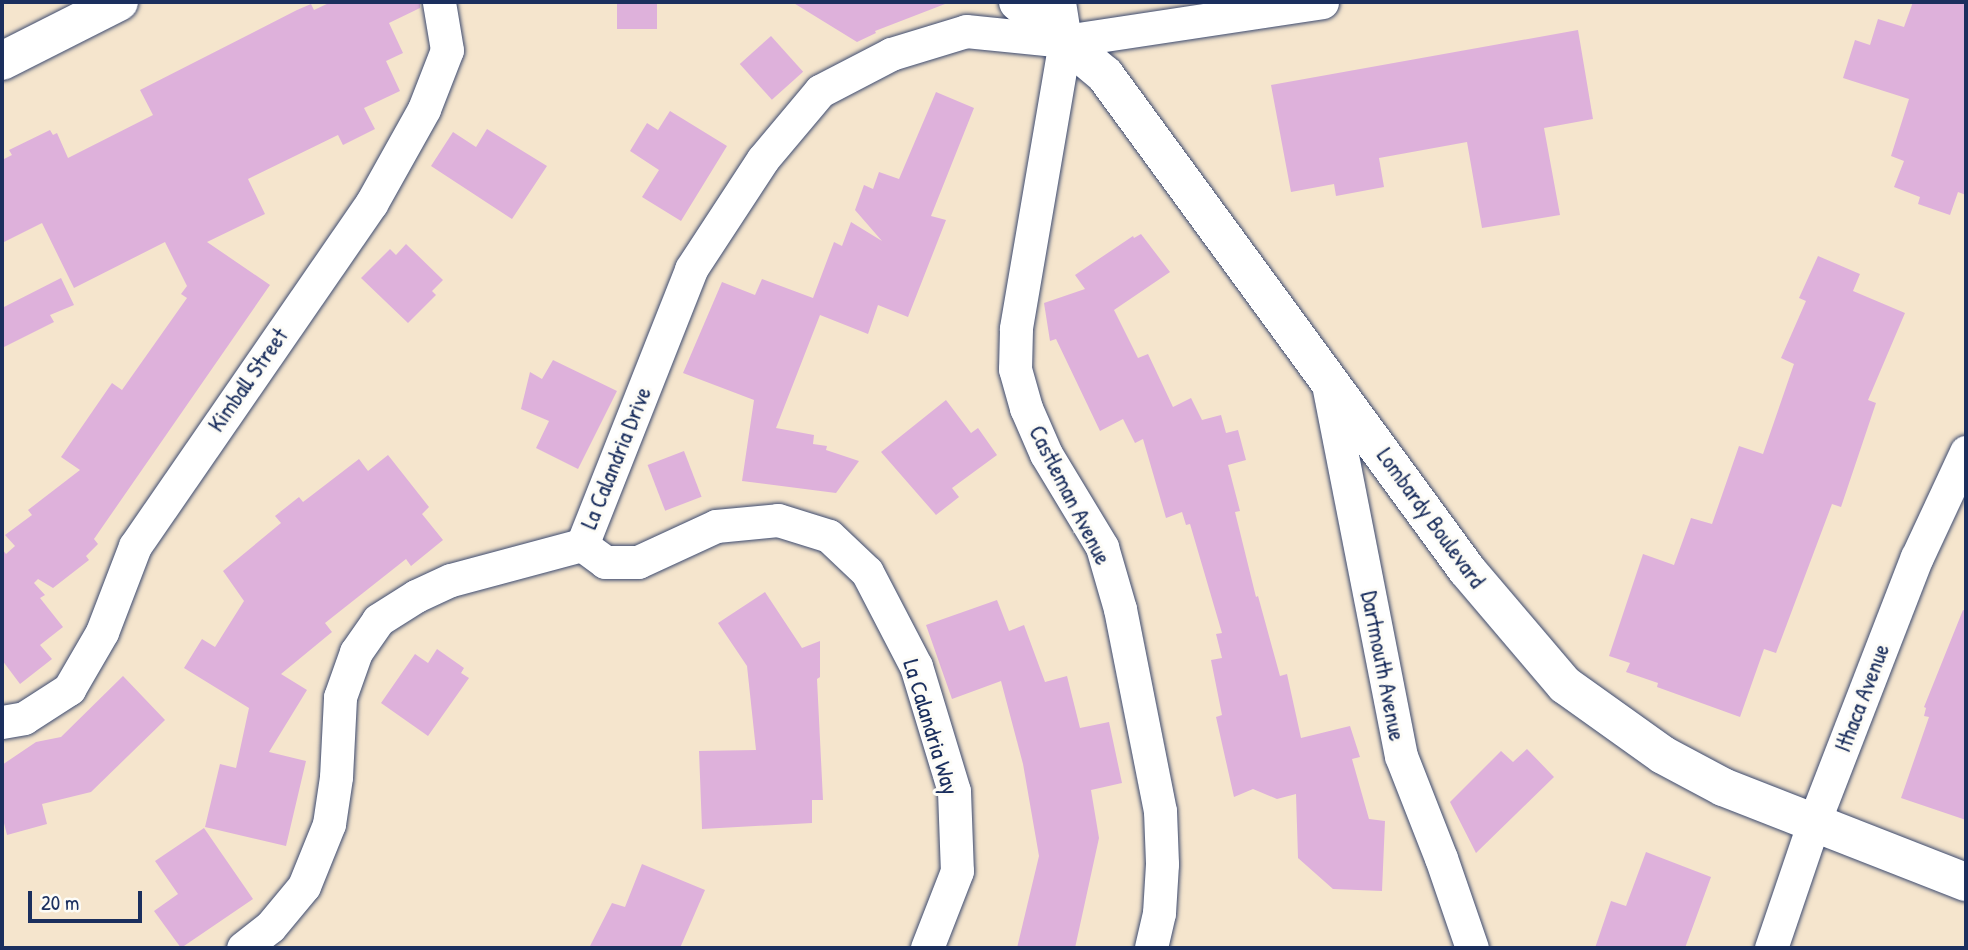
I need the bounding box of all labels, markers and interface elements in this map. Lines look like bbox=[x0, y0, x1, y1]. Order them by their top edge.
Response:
street label: Kimball Street bbox=[202, 323, 294, 437]
street label: La Calandria Drive bbox=[575, 383, 657, 533]
street label: Castleman Avenue bbox=[1023, 421, 1117, 569]
street label: Lombardy Boulevard bbox=[1371, 443, 1491, 593]
street label: Dartmouth Avenue bbox=[1355, 589, 1411, 743]
street label: Ithaca Avenue bbox=[1829, 640, 1895, 756]
street label: La Calandria Way bbox=[897, 656, 965, 798]
scale bar bbox=[32, 876, 145, 920]
text: 20 m bbox=[41, 888, 79, 917]

